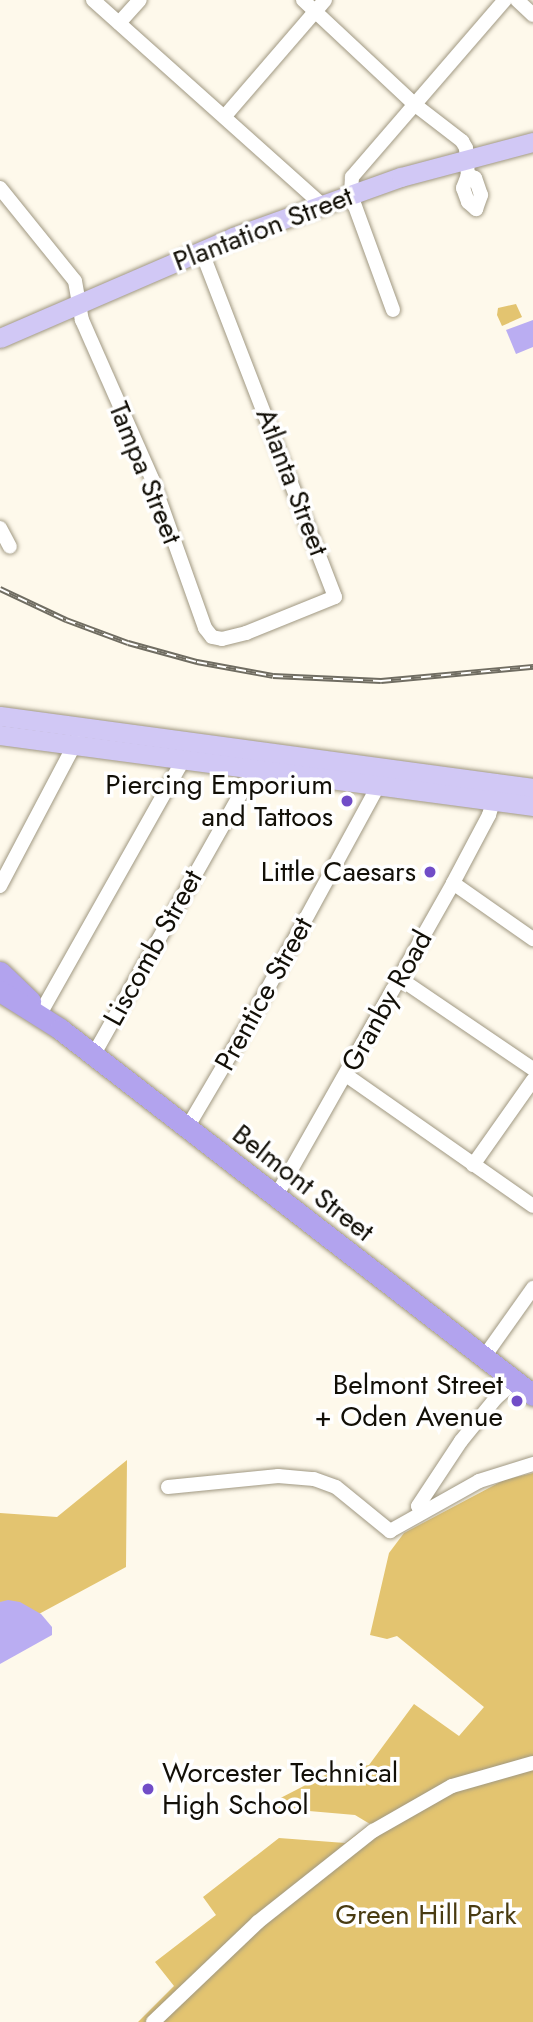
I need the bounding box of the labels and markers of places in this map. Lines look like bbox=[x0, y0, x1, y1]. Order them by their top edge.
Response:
place label: Piercing Emporium and Tattoos bbox=[105, 768, 333, 834]
marker: Piercing Emporium and Tattoos bbox=[339, 793, 355, 809]
place label: Little Caesars bbox=[261, 855, 416, 889]
marker: Little Caesars bbox=[422, 864, 438, 880]
place label: Belmont Street + Oden Avenue bbox=[315, 1368, 503, 1434]
marker: Belmont Street + Oden Avenue bbox=[509, 1393, 525, 1409]
place label: Worcester Technical High School bbox=[162, 1756, 398, 1822]
marker: Worcester Technical High School bbox=[140, 1781, 156, 1797]

